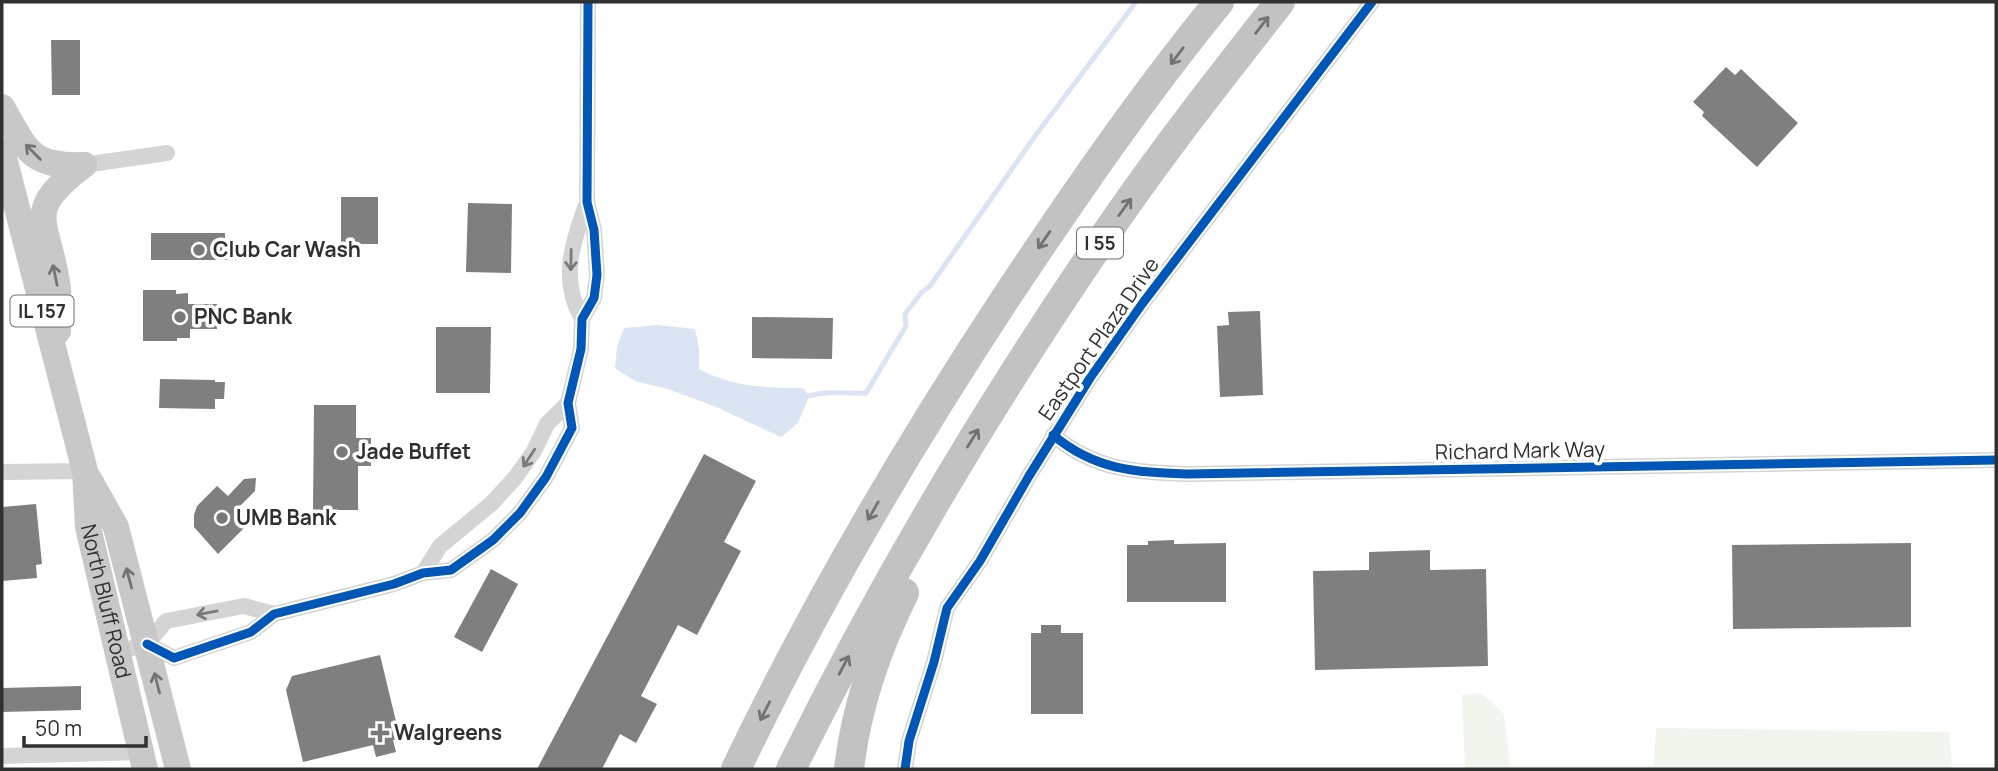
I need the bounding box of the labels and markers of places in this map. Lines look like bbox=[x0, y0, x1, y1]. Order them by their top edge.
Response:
place label: Club Car Wash bbox=[213, 235, 361, 263]
marker: Club Car Wash bbox=[191, 242, 207, 258]
place label: PNC Bank bbox=[194, 302, 293, 330]
marker: PNC Bank bbox=[172, 309, 188, 325]
place label: Jade Buffet bbox=[356, 437, 471, 465]
marker: Jade Buffet bbox=[334, 444, 350, 460]
place label: UMB Bank bbox=[236, 503, 337, 531]
marker: UMB Bank bbox=[214, 510, 230, 526]
place label: Walgreens bbox=[394, 718, 502, 746]
marker: Walgreens bbox=[372, 725, 388, 741]

